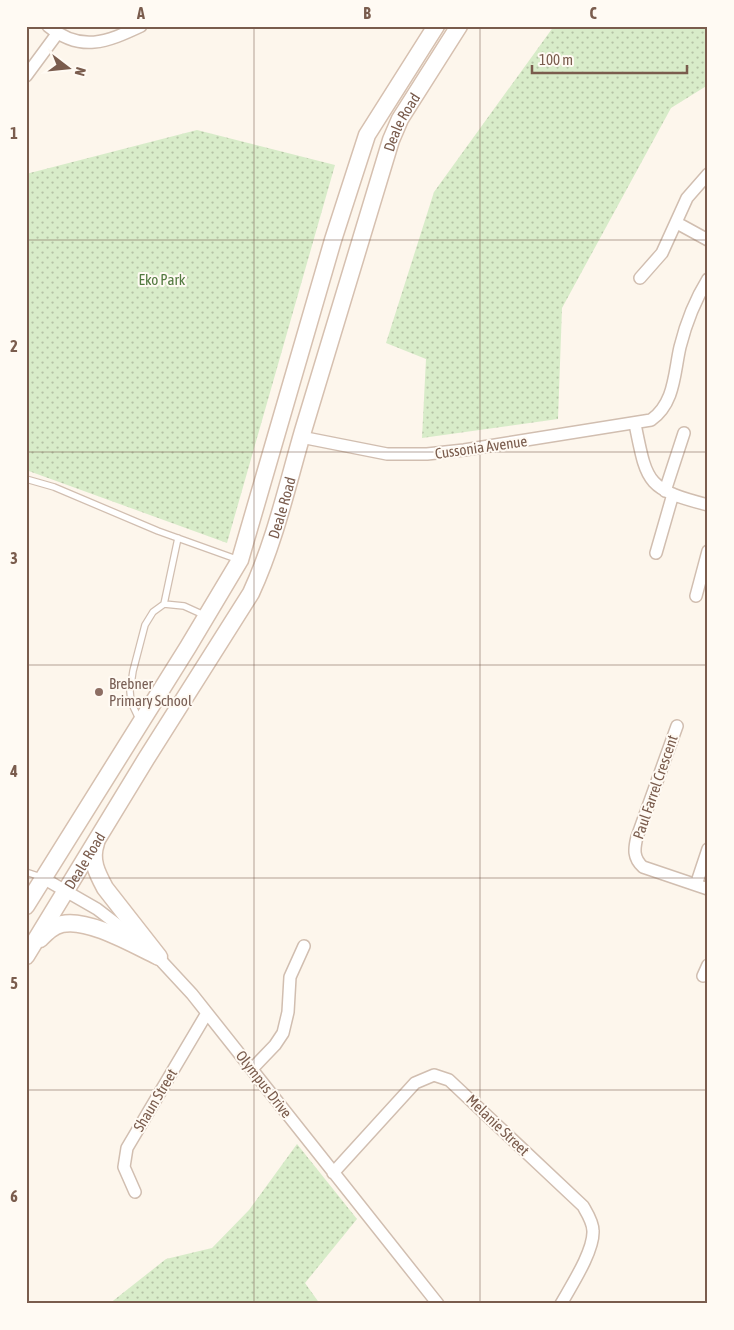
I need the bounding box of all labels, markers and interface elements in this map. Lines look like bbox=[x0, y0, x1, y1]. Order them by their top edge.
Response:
text: A bbox=[136, 4, 145, 22]
text: B bbox=[363, 4, 371, 22]
text: C bbox=[589, 4, 597, 22]
north arrow bbox=[42, 42, 92, 92]
scale bar bbox=[532, 42, 686, 74]
text: 100 m bbox=[539, 51, 573, 68]
text: N bbox=[72, 65, 89, 78]
street label: Deale Road bbox=[380, 90, 423, 153]
text: 1 bbox=[10, 124, 18, 142]
park label: Eko Park bbox=[139, 271, 186, 288]
text: 2 bbox=[10, 337, 18, 355]
street label: Cussonia Avenue bbox=[434, 432, 528, 462]
street label: Deale Road bbox=[264, 475, 298, 540]
text: 3 bbox=[10, 549, 18, 567]
place label: Brebner Primary School bbox=[109, 675, 192, 709]
marker: Brebner Primary School bbox=[93, 686, 105, 698]
street label: Paul Farrel Crescent bbox=[629, 733, 681, 841]
text: 4 bbox=[9, 762, 18, 780]
street label: Deale Road bbox=[60, 829, 108, 892]
text: 5 bbox=[10, 974, 18, 992]
street label: Olympus Drive bbox=[233, 1047, 296, 1121]
street label: Shaun Street bbox=[130, 1066, 180, 1134]
street label: Melanie Street bbox=[463, 1091, 533, 1159]
text: 6 bbox=[10, 1187, 18, 1205]

